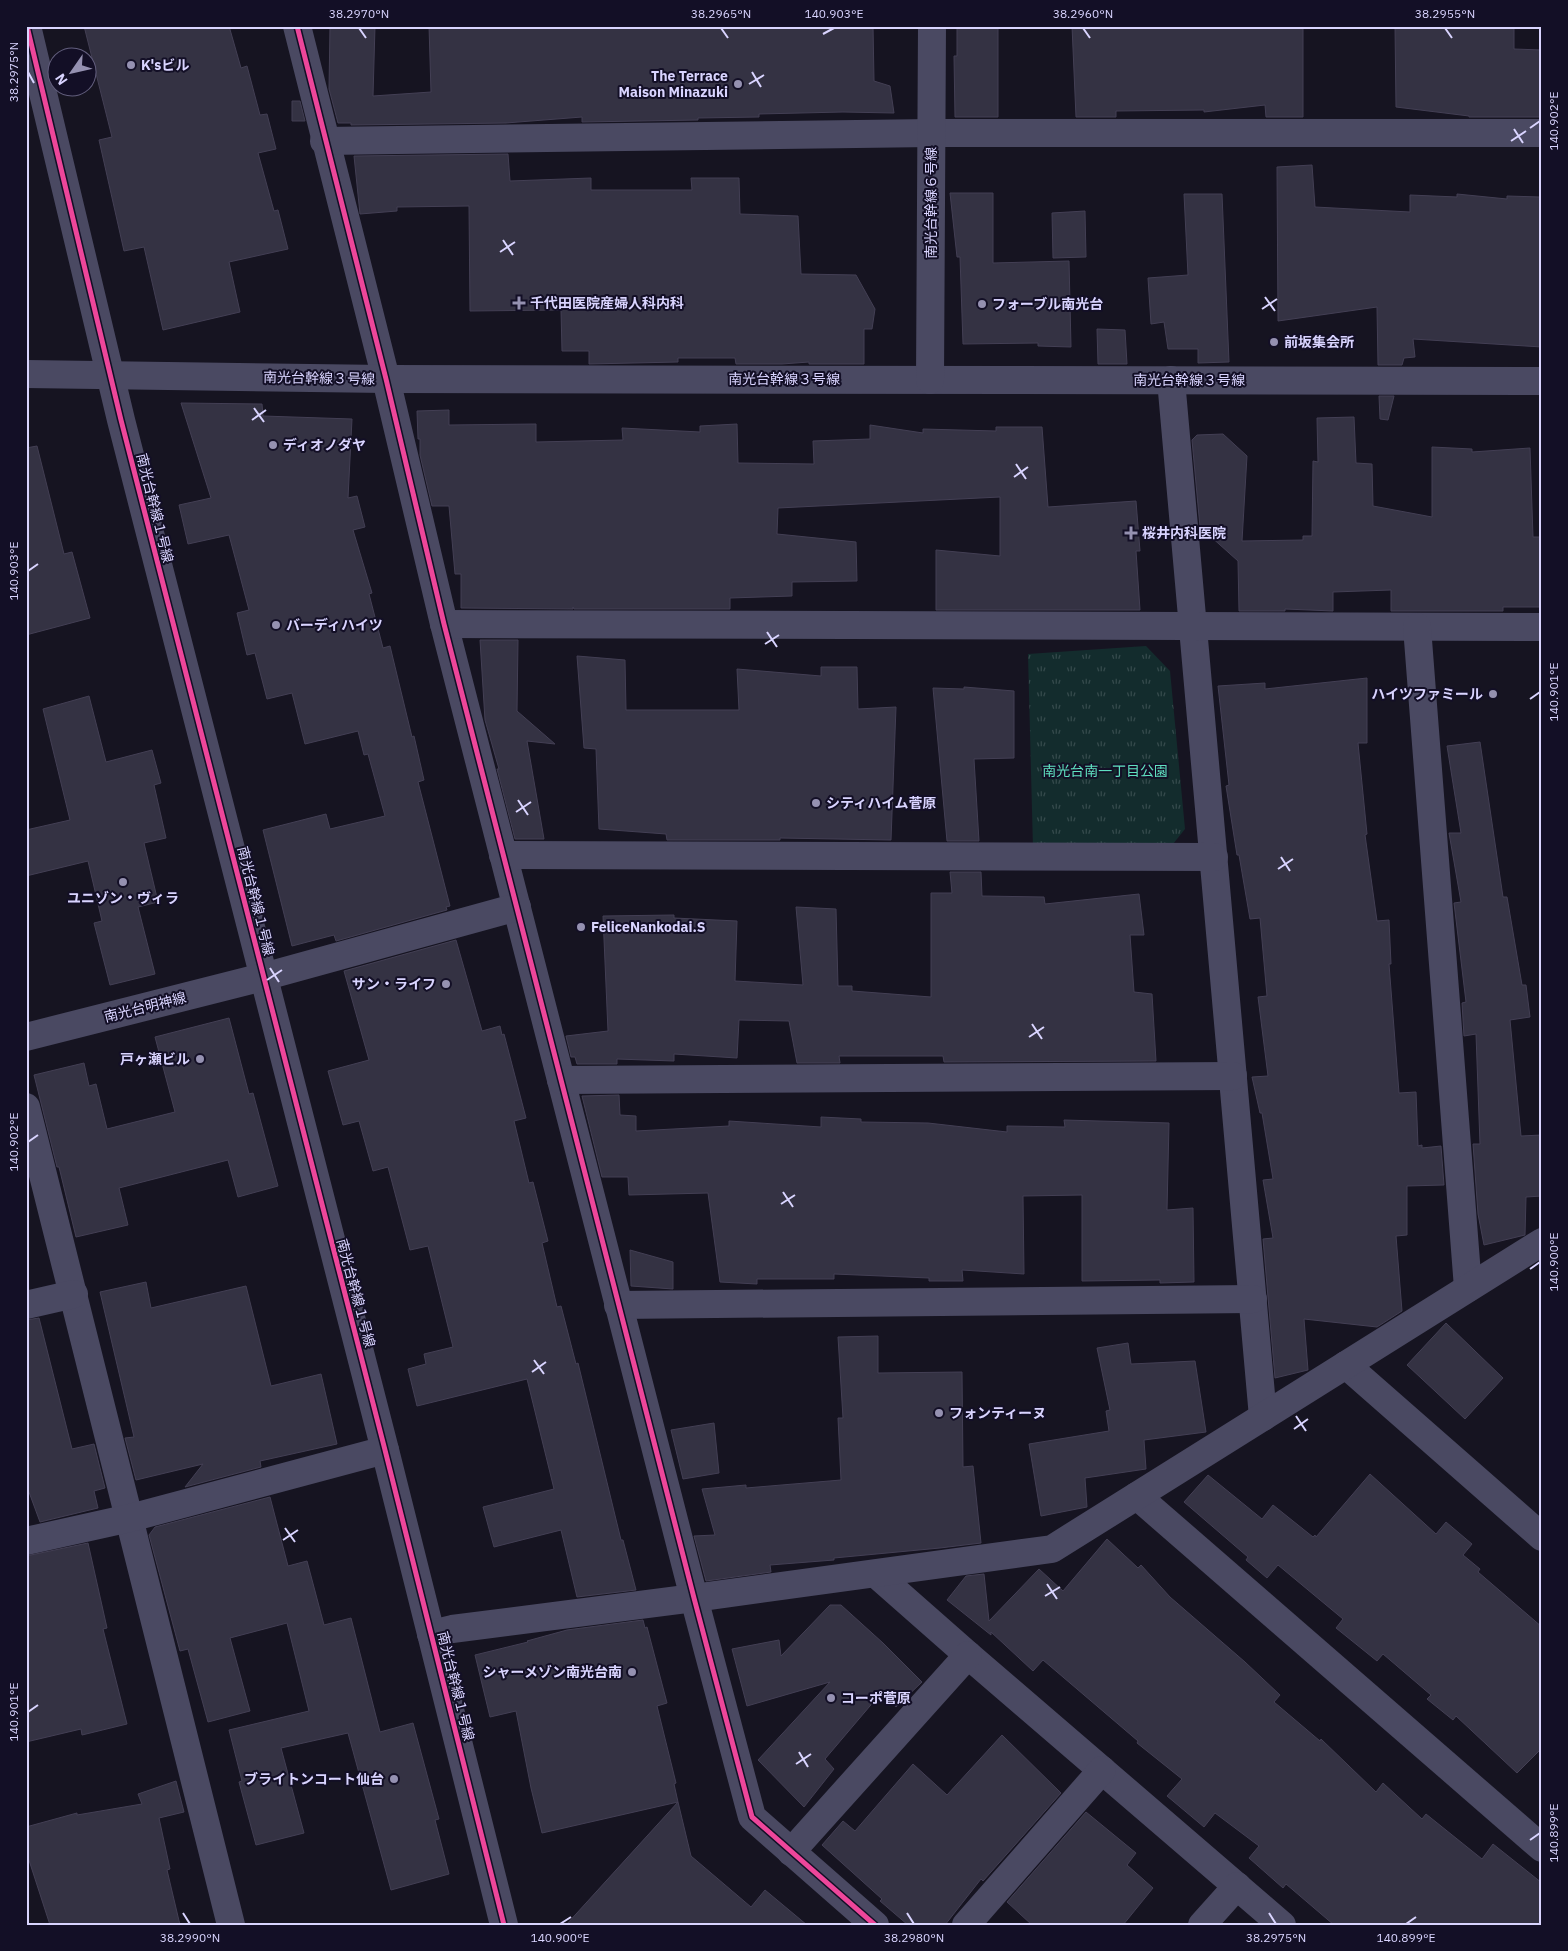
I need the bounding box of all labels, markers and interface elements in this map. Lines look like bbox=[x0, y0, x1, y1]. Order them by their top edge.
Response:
text: 38.2970°N bbox=[329, 6, 389, 21]
text: 38.2965°N bbox=[691, 6, 751, 21]
text: 140.903°E bbox=[804, 6, 864, 21]
text: 38.2960°N bbox=[1053, 6, 1113, 21]
text: 38.2955°N bbox=[1415, 6, 1475, 21]
text: 38.2975°N bbox=[6, 42, 21, 102]
north arrow bbox=[48, 48, 98, 98]
place label: K'sビル bbox=[141, 56, 189, 74]
marker: K'sビル bbox=[125, 59, 137, 71]
place label: The Terrace Maison Minazuki bbox=[619, 67, 728, 101]
text: N bbox=[51, 70, 72, 89]
marker: The Terrace Maison Minazuki bbox=[732, 78, 744, 90]
text: 140.902°E bbox=[1546, 91, 1561, 151]
street label: 南光台幹線６号線 bbox=[922, 147, 940, 259]
place label: 千代田医院産婦人科内科 bbox=[530, 294, 684, 312]
place label: フォーブル南光台 bbox=[992, 295, 1103, 313]
marker: 千代田医院産婦人科内科 bbox=[512, 296, 526, 310]
marker: フォーブル南光台 bbox=[976, 298, 988, 310]
place label: 前坂集会所 bbox=[1284, 333, 1354, 351]
marker: 前坂集会所 bbox=[1268, 336, 1280, 348]
street label: 南光台幹線３号線 bbox=[263, 368, 375, 388]
street label: 南光台幹線３号線 bbox=[728, 370, 840, 388]
street label: 南光台幹線３号線 bbox=[1133, 371, 1245, 389]
place label: ディオノダヤ bbox=[283, 436, 366, 454]
marker: ディオノダヤ bbox=[267, 439, 279, 451]
street label: 南光台幹線１号線 bbox=[133, 451, 177, 565]
place label: 桜井内科医院 bbox=[1142, 524, 1226, 542]
marker: 桜井内科医院 bbox=[1124, 526, 1138, 540]
text: 140.903°E bbox=[6, 541, 21, 601]
place label: バーディハイツ bbox=[286, 616, 383, 634]
marker: バーディハイツ bbox=[270, 619, 282, 631]
text: 140.901°E bbox=[1546, 662, 1561, 722]
place label: ハイツファミール bbox=[1371, 685, 1483, 703]
marker: ハイツファミール bbox=[1487, 688, 1499, 700]
park label: 南光台南一丁目公園 bbox=[1042, 762, 1168, 780]
place label: シティハイム菅原 bbox=[826, 794, 937, 812]
marker: シティハイム菅原 bbox=[810, 797, 822, 809]
street label: 南光台幹線１号線 bbox=[234, 844, 278, 958]
marker: ユニゾン・ヴィラ bbox=[117, 876, 129, 888]
place label: ユニゾン・ヴィラ bbox=[67, 889, 179, 907]
place label: FeliceNankodai.S bbox=[591, 918, 706, 936]
marker: FeliceNankodai.S bbox=[575, 921, 587, 933]
place label: サン・ライフ bbox=[352, 975, 436, 993]
marker: サン・ライフ bbox=[440, 978, 452, 990]
street label: 南光台明神線 bbox=[102, 988, 188, 1026]
place label: 戸ヶ瀬ビル bbox=[120, 1050, 190, 1068]
marker: 戸ヶ瀬ビル bbox=[194, 1053, 206, 1065]
text: 140.902°E bbox=[6, 1112, 21, 1172]
text: 140.900°E bbox=[1546, 1232, 1561, 1292]
street label: 南光台幹線１号線 bbox=[333, 1237, 379, 1349]
place label: フォンティーヌ bbox=[949, 1404, 1046, 1422]
marker: フォンティーヌ bbox=[933, 1407, 945, 1419]
street label: 南光台幹線１号線 bbox=[434, 1629, 478, 1743]
place label: シャーメゾン南光台南 bbox=[483, 1663, 622, 1681]
marker: シャーメゾン南光台南 bbox=[626, 1666, 638, 1678]
text: 140.901°E bbox=[6, 1682, 21, 1742]
place label: コーポ菅原 bbox=[841, 1689, 911, 1707]
marker: コーポ菅原 bbox=[825, 1692, 837, 1704]
place label: ブライトンコート仙台 bbox=[244, 1770, 384, 1788]
marker: ブライトンコート仙台 bbox=[388, 1773, 400, 1785]
text: 140.899°E bbox=[1546, 1803, 1561, 1863]
text: 38.2990°N bbox=[160, 1930, 220, 1945]
text: 140.900°E bbox=[530, 1930, 590, 1945]
text: 38.2980°N bbox=[884, 1930, 944, 1945]
text: 38.2975°N bbox=[1246, 1930, 1306, 1945]
text: 140.899°E bbox=[1376, 1930, 1436, 1945]

